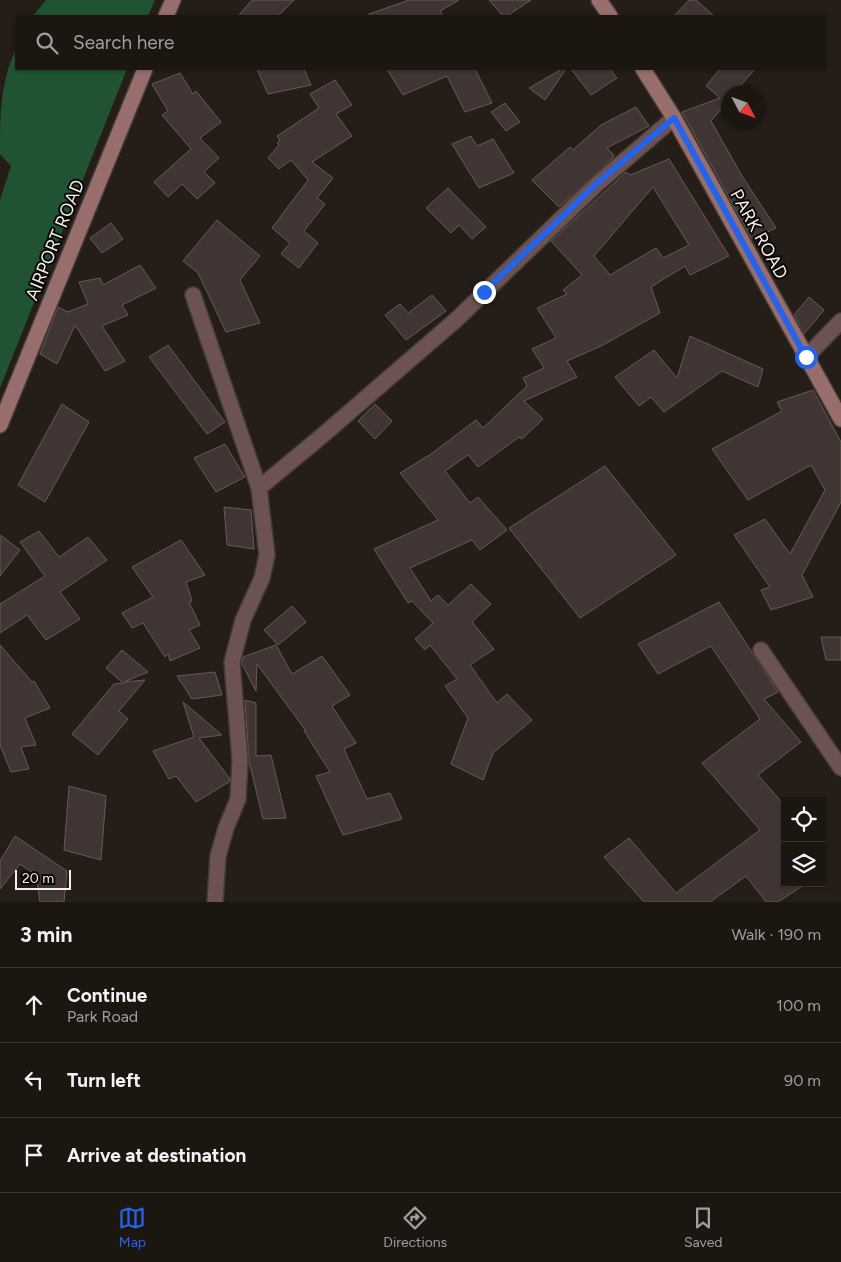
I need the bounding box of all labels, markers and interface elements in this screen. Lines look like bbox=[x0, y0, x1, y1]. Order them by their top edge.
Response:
search box bbox=[15, 15, 826, 70]
icon: search bbox=[33, 29, 61, 57]
text: Search here bbox=[73, 31, 175, 54]
north arrow bbox=[721, 85, 766, 130]
street label: AIRPORT ROAD bbox=[21, 176, 89, 304]
street label: PARK ROAD bbox=[725, 185, 793, 283]
route end bbox=[473, 281, 496, 304]
route start bbox=[795, 346, 818, 369]
map controls bbox=[781, 797, 826, 887]
button: locate bbox=[781, 797, 826, 842]
button: layers bbox=[781, 842, 826, 887]
scale bar bbox=[15, 867, 71, 890]
text: 20 m bbox=[22, 870, 54, 887]
text: 3 min bbox=[20, 922, 72, 947]
text: Walk · 190 m bbox=[731, 925, 821, 944]
text: Continue bbox=[67, 984, 147, 1007]
icon: ahead bbox=[20, 991, 48, 1019]
text: 100 m bbox=[776, 996, 821, 1015]
text: Park Road bbox=[67, 1007, 138, 1026]
icon: left bbox=[20, 1066, 48, 1094]
text: Turn left bbox=[67, 1069, 141, 1092]
text: 90 m bbox=[784, 1071, 821, 1090]
icon: arrive bbox=[20, 1141, 48, 1169]
text: Arrive at destination bbox=[67, 1144, 246, 1167]
tab: Map bbox=[118, 1204, 146, 1251]
tab: Directions bbox=[383, 1204, 447, 1251]
tab: Saved bbox=[684, 1204, 723, 1251]

